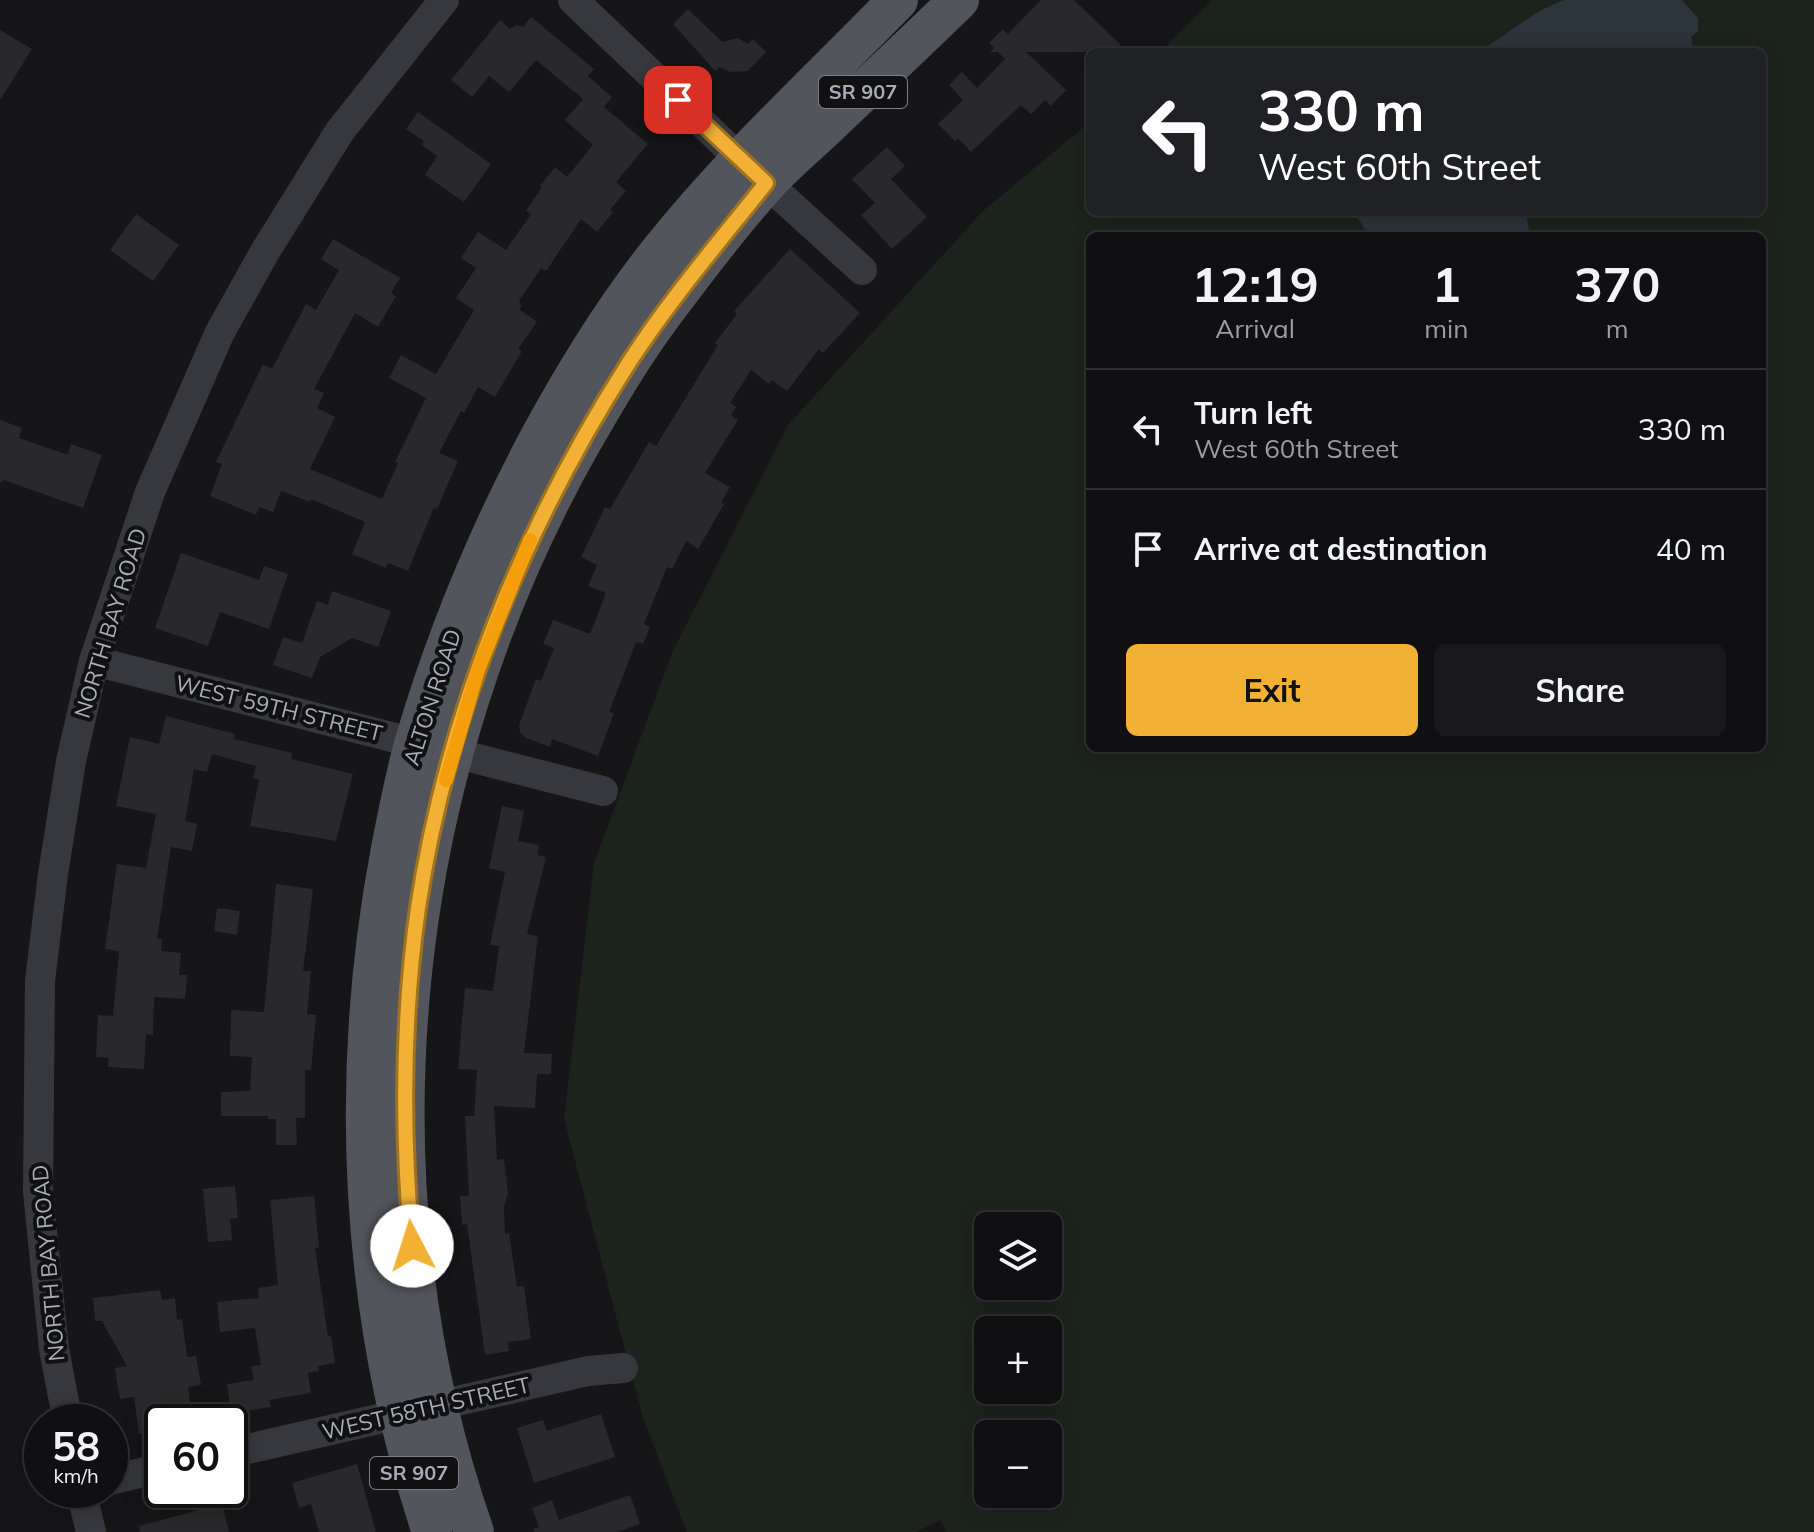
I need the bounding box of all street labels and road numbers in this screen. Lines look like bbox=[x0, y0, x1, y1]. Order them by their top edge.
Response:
road number: SR 907 bbox=[819, 76, 907, 108]
street label: NORTH BAY ROAD bbox=[68, 525, 152, 721]
street label: ALTON ROAD bbox=[397, 625, 467, 769]
street label: WEST 59TH STREET bbox=[172, 669, 386, 747]
street label: NORTH BAY ROAD bbox=[25, 1164, 71, 1362]
street label: WEST 58TH STREET bbox=[319, 1370, 533, 1446]
road number: SR 907 bbox=[370, 1457, 458, 1489]

